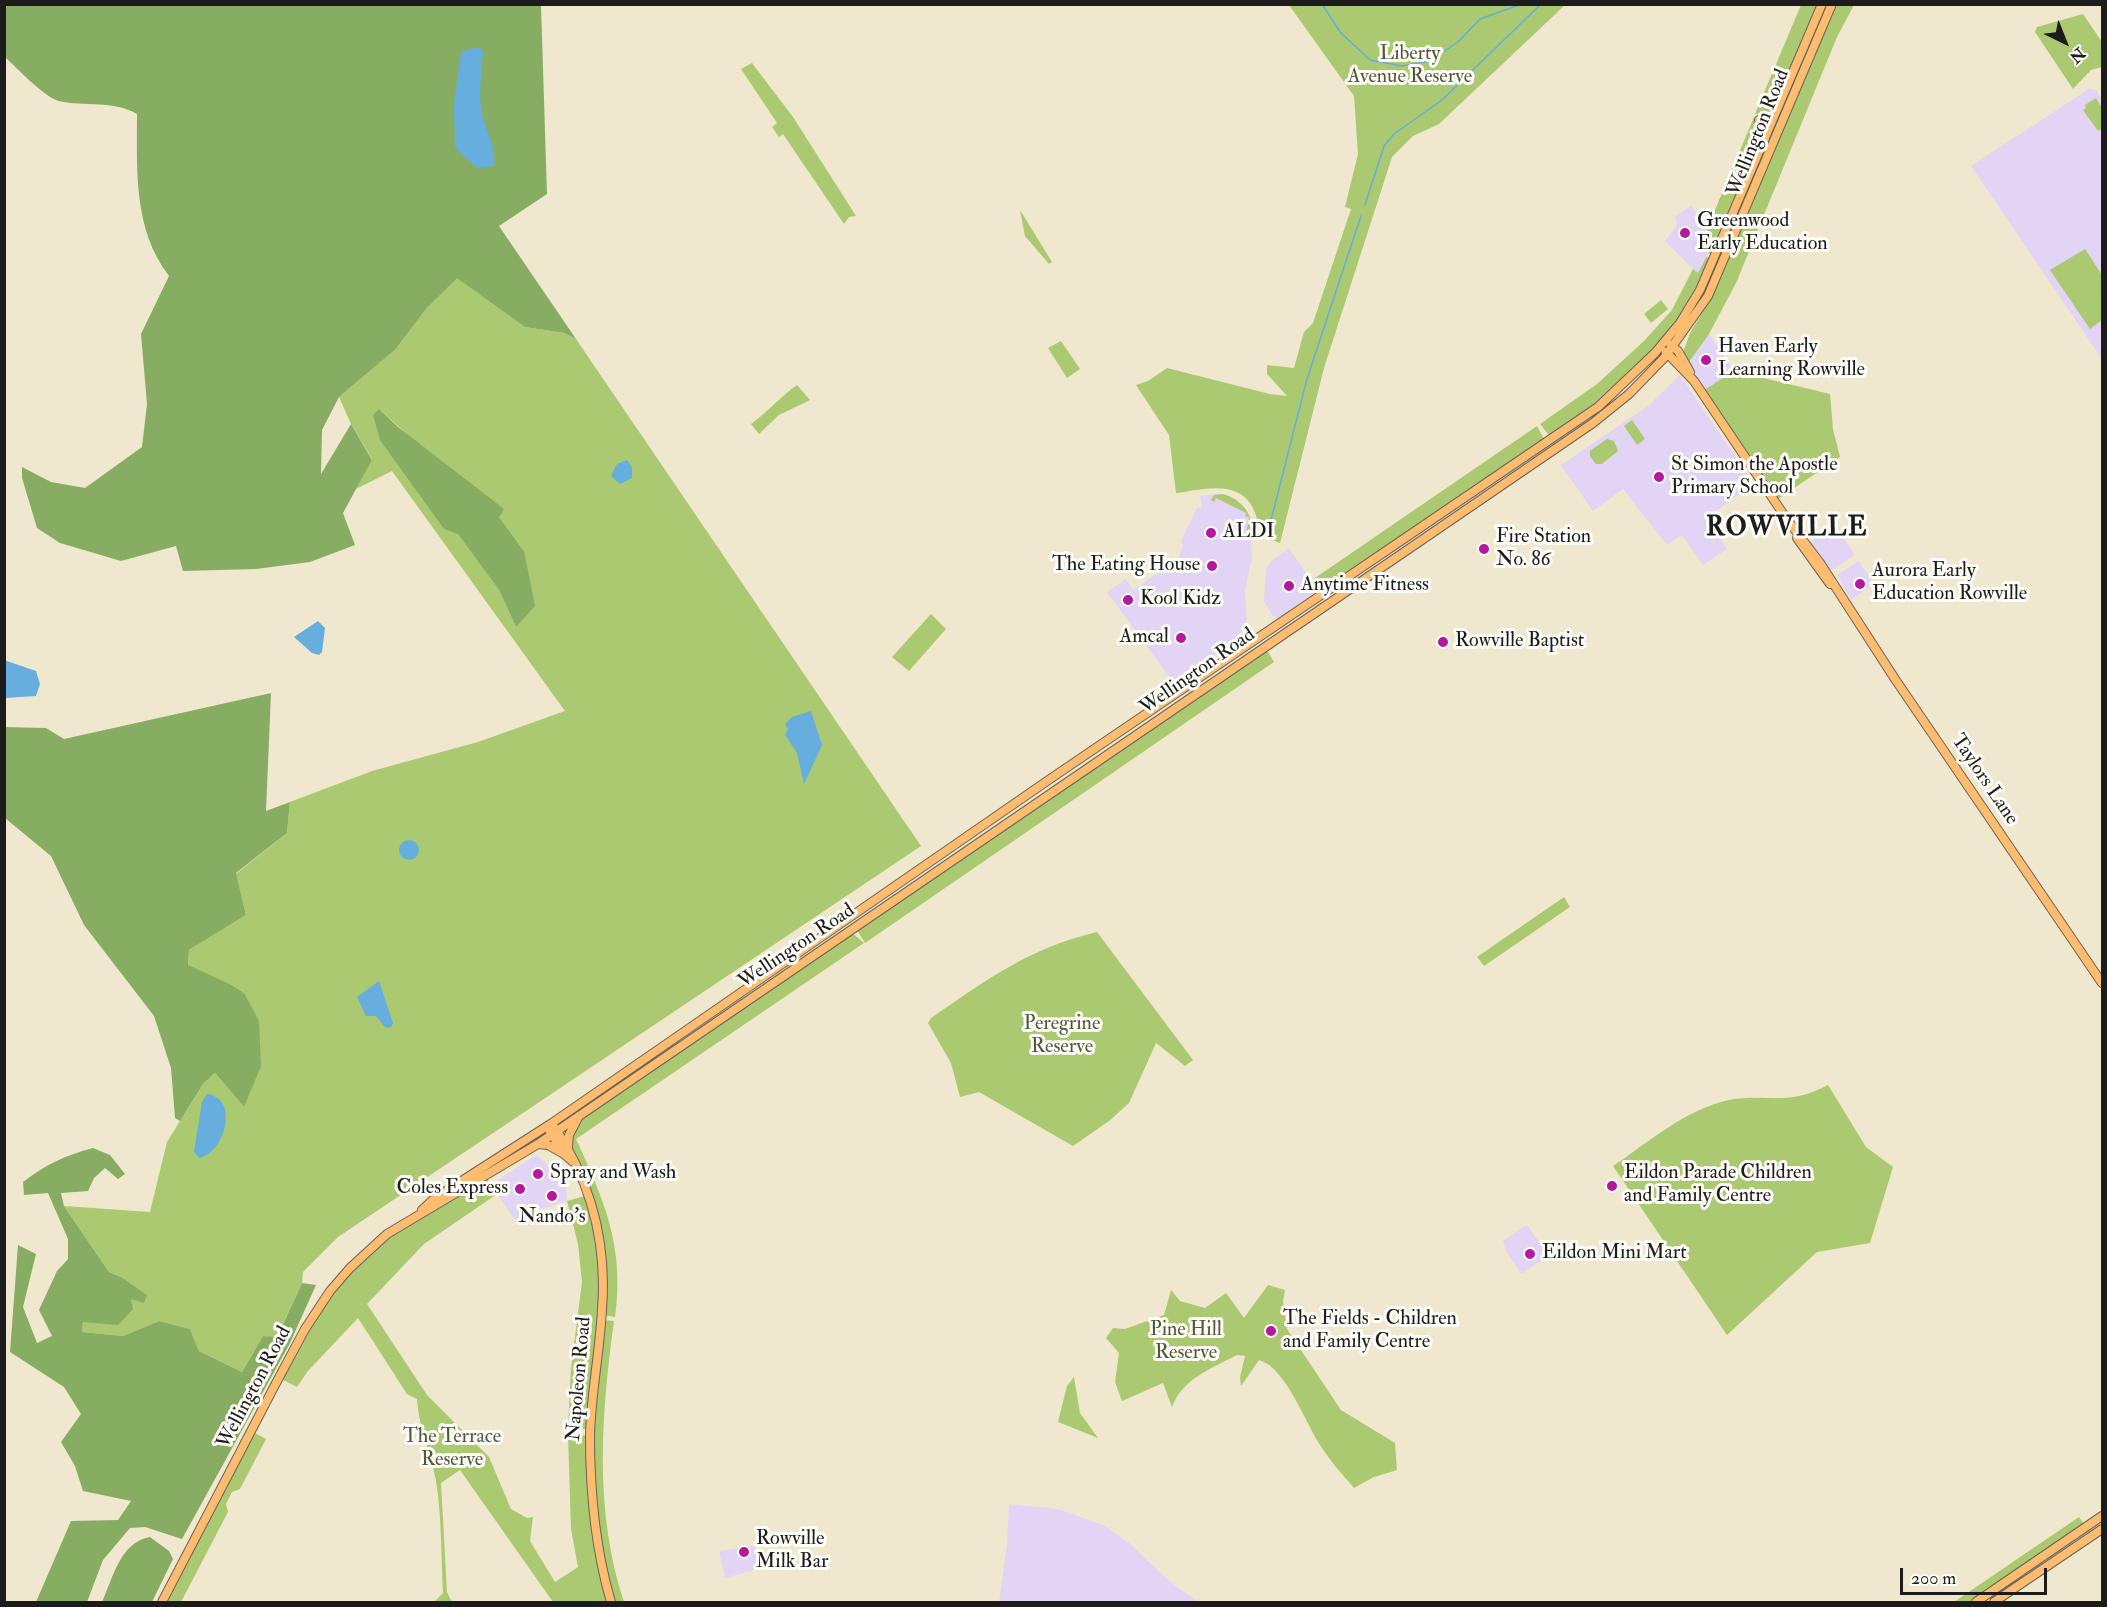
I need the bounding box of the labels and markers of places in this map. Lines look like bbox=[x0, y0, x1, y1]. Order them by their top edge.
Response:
place label: Greenwood Early Education bbox=[1697, 210, 1828, 257]
marker: Greenwood Early Education bbox=[1678, 226, 1692, 240]
place label: Haven Early Learning Rowville bbox=[1718, 336, 1865, 383]
marker: Haven Early Learning Rowville bbox=[1699, 353, 1713, 367]
place label: St Simon the Apostle Primary School bbox=[1671, 454, 1838, 501]
marker: St Simon the Apostle Primary School bbox=[1652, 470, 1666, 484]
place label: ALDI bbox=[1223, 521, 1274, 545]
marker: ALDI bbox=[1204, 526, 1218, 540]
place label: Fire Station No. 86 bbox=[1496, 526, 1591, 573]
marker: Fire Station No. 86 bbox=[1477, 542, 1491, 556]
place label: The Eating House bbox=[1052, 554, 1200, 578]
marker: The Eating House bbox=[1205, 559, 1219, 573]
place label: Aurora Early Education Rowville bbox=[1872, 560, 2027, 607]
place label: Anytime Fitness bbox=[1301, 574, 1429, 598]
marker: Aurora Early Education Rowville bbox=[1853, 577, 1867, 591]
marker: Anytime Fitness bbox=[1282, 579, 1296, 593]
place label: Kool Kidz bbox=[1140, 588, 1221, 612]
marker: Kool Kidz bbox=[1121, 593, 1135, 607]
place label: Amcal bbox=[1119, 626, 1169, 650]
place label: Rowville Baptist bbox=[1455, 630, 1584, 654]
marker: Amcal bbox=[1174, 631, 1188, 645]
marker: Rowville Baptist bbox=[1436, 635, 1450, 649]
place label: Spray and Wash bbox=[550, 1162, 676, 1186]
place label: Eildon Parade Children and Family Centre bbox=[1624, 1162, 1812, 1209]
marker: Spray and Wash bbox=[531, 1167, 545, 1181]
place label: Coles Express bbox=[397, 1177, 508, 1201]
marker: Eildon Parade Children and Family Centre bbox=[1605, 1179, 1619, 1193]
marker: Coles Express bbox=[513, 1182, 527, 1196]
marker: Nando's bbox=[545, 1189, 559, 1203]
place label: Nando's bbox=[519, 1206, 585, 1230]
place label: Eildon Mini Mart bbox=[1542, 1242, 1687, 1266]
marker: Eildon Mini Mart bbox=[1523, 1247, 1537, 1261]
place label: The Fields - Children and Family Centre bbox=[1283, 1308, 1457, 1355]
marker: The Fields - Children and Family Centre bbox=[1264, 1324, 1278, 1338]
place label: Rowville Milk Bar bbox=[756, 1528, 828, 1575]
marker: Rowville Milk Bar bbox=[737, 1545, 751, 1559]

